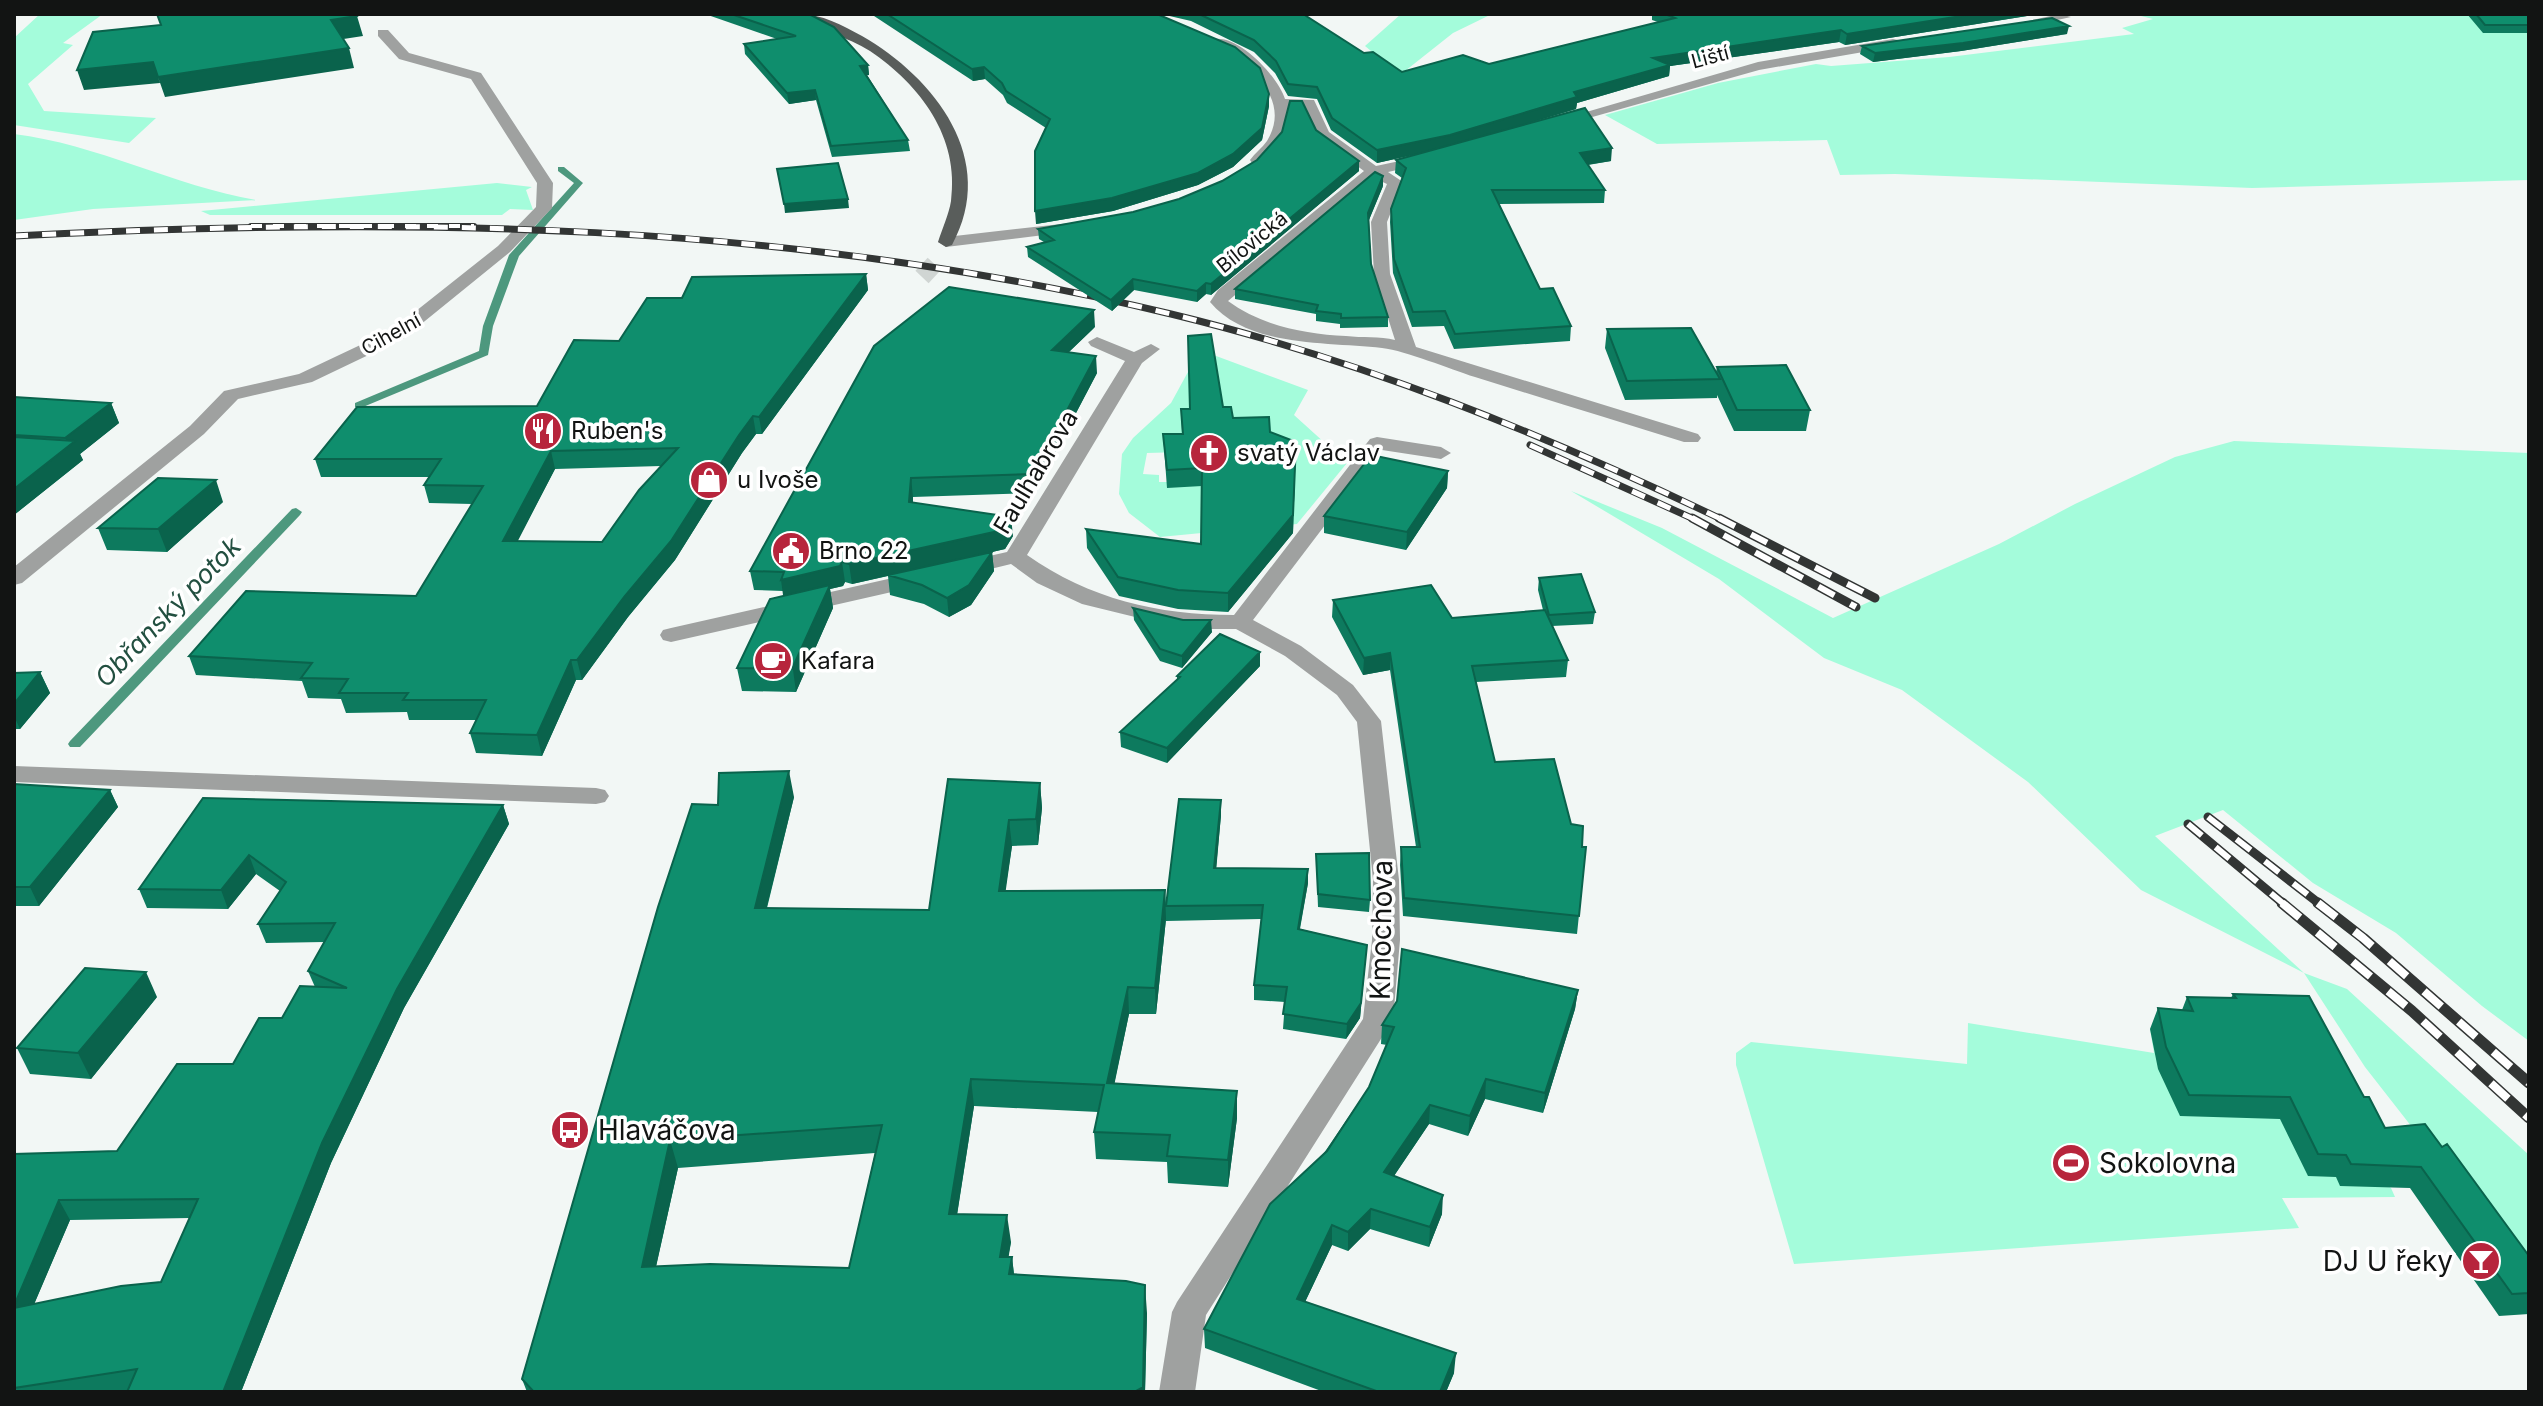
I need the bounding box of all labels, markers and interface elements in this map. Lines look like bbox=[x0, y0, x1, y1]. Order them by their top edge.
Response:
street label: Liští bbox=[1688, 40, 1732, 74]
street label: Bílovická bbox=[1212, 206, 1292, 278]
street label: Cihelní bbox=[357, 308, 425, 360]
street label: Faulhabrova bbox=[987, 405, 1084, 539]
restaurant icon: Ruben's bbox=[522, 410, 564, 452]
place label: Ruben's bbox=[571, 416, 663, 445]
church icon: svatý Václav bbox=[1188, 432, 1230, 474]
place label: svatý Václav bbox=[1237, 438, 1380, 467]
shop icon: u Ivoše bbox=[688, 459, 730, 501]
place label: u Ivoše bbox=[737, 465, 819, 494]
water label: Obřanský potok bbox=[88, 530, 247, 693]
public building icon: Brno 22 bbox=[770, 530, 812, 572]
place label: Brno 22 bbox=[819, 536, 909, 565]
cafe icon: Kafara bbox=[752, 640, 794, 682]
place label: Kafara bbox=[801, 646, 875, 675]
street label: Kmochova bbox=[1363, 860, 1399, 1000]
bus stop icon: Hlaváčova bbox=[549, 1109, 591, 1151]
place label: Hlaváčova bbox=[598, 1113, 736, 1147]
sports icon: Sokolovna bbox=[2050, 1142, 2092, 1184]
place label: Sokolovna bbox=[2099, 1146, 2236, 1180]
bar icon: DJ U řeky bbox=[2460, 1240, 2502, 1282]
place label: DJ U řeky bbox=[2323, 1244, 2453, 1278]

